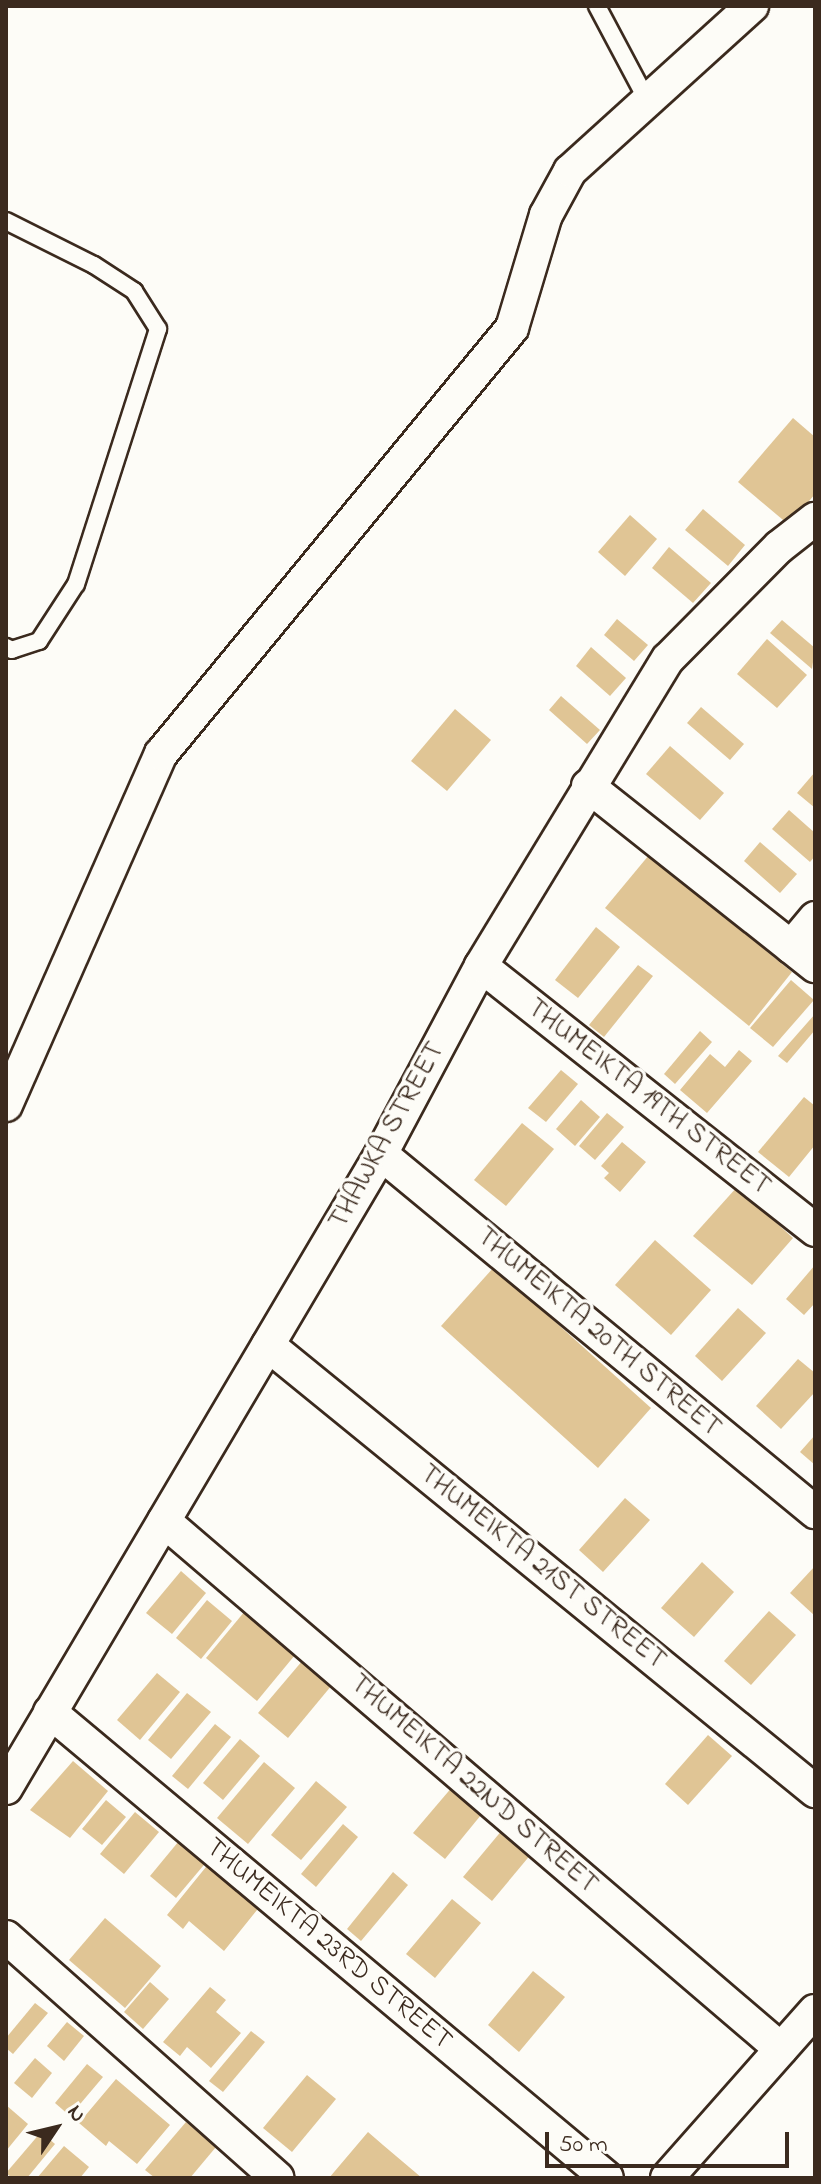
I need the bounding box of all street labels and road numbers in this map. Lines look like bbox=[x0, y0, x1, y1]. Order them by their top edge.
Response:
street label: THUMEIKTA 19TH STREET bbox=[519, 992, 777, 1204]
street label: THAWKA STREET bbox=[323, 1037, 453, 1235]
street label: THUMEIKTA 20TH STREET bbox=[469, 1221, 727, 1445]
street label: THUMEIKTA 21ST STREET bbox=[412, 1458, 672, 1678]
street label: THUMEIKTA 22ND STREET bbox=[342, 1668, 604, 1902]
street label: THUMEIKTA 23RD STREET bbox=[198, 1832, 458, 2058]

